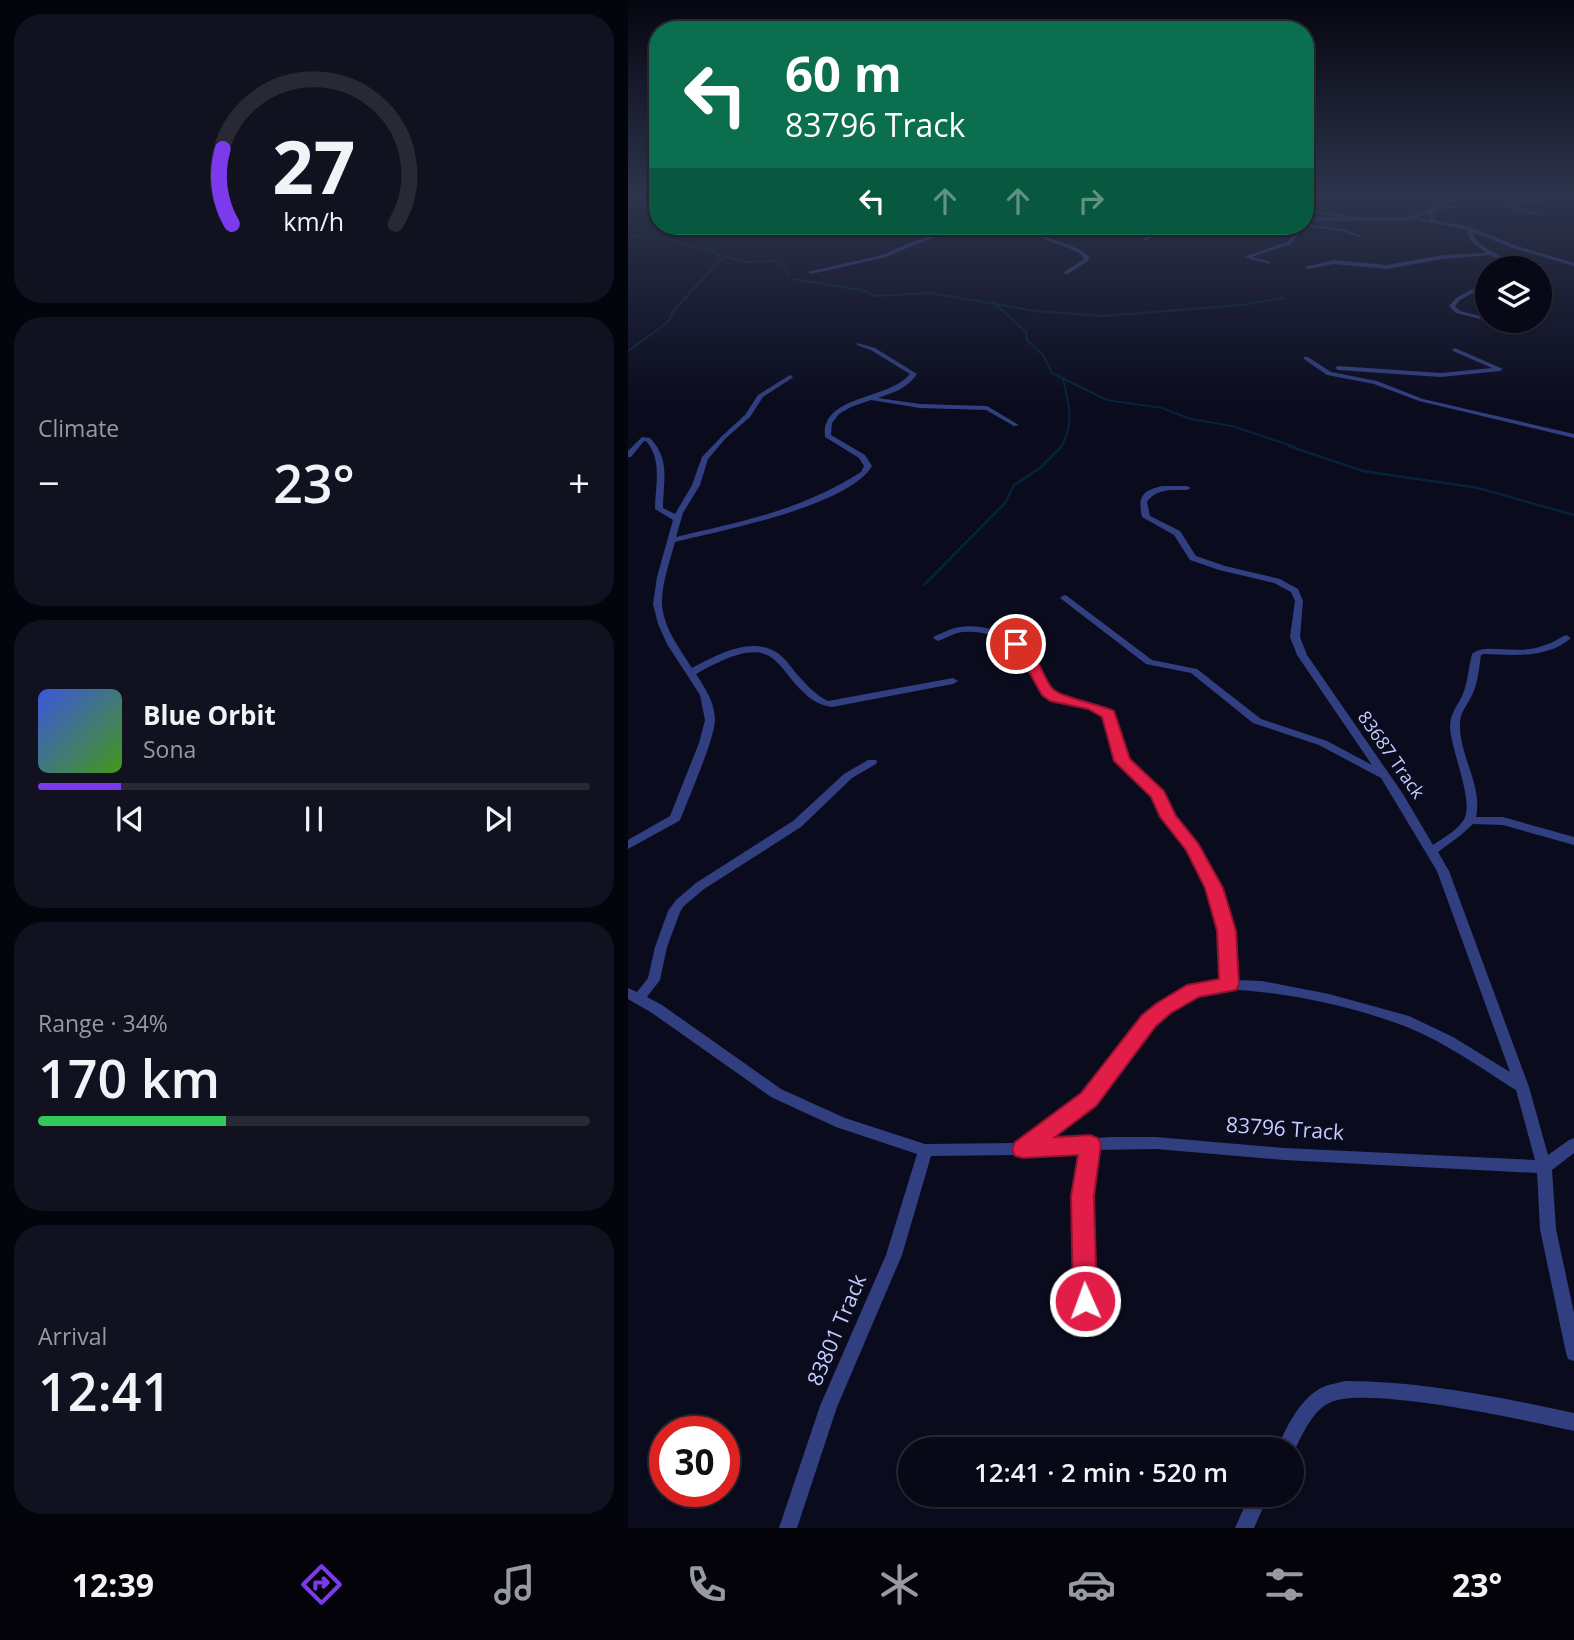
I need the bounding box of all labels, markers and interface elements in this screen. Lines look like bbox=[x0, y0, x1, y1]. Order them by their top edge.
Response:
text: 60 m bbox=[785, 40, 902, 106]
icon: left bbox=[670, 49, 761, 140]
text: 83796 Track bbox=[785, 103, 965, 146]
text: 27 bbox=[272, 117, 356, 216]
icon: left bbox=[853, 182, 891, 220]
icon: ahead bbox=[926, 182, 964, 220]
icon: ahead bbox=[999, 182, 1037, 220]
icon: right bbox=[1072, 182, 1110, 220]
text: km/h bbox=[284, 204, 344, 238]
map controls bbox=[1475, 256, 1552, 333]
button: layers bbox=[1475, 256, 1552, 333]
text: Climate bbox=[38, 412, 119, 444]
text: 23° bbox=[273, 447, 355, 518]
text: − bbox=[38, 456, 60, 508]
text: + bbox=[568, 456, 590, 508]
pin bbox=[986, 614, 1046, 674]
icon: arrive bbox=[997, 625, 1035, 663]
text: Blue Orbit bbox=[143, 697, 276, 733]
street label: 83687 Track bbox=[1353, 706, 1431, 803]
text: Sona bbox=[143, 733, 196, 765]
icon: previous bbox=[111, 800, 149, 838]
icon: pause bbox=[295, 800, 333, 838]
icon: next bbox=[479, 800, 517, 838]
text: Range · 34% bbox=[38, 1007, 168, 1039]
text: 170 km bbox=[38, 1042, 220, 1113]
street label: 83796 Track bbox=[1225, 1110, 1345, 1146]
position arrow bbox=[1048, 1264, 1122, 1338]
street label: 83801 Track bbox=[800, 1270, 872, 1390]
text: Arrival bbox=[38, 1320, 107, 1352]
text: 12:41 bbox=[38, 1355, 171, 1426]
speed limit sign: 30 bbox=[649, 1416, 740, 1507]
text: 12:41 · 2 min · 520 m bbox=[974, 1454, 1228, 1490]
icon: directions bbox=[297, 1560, 346, 1609]
icon: music bbox=[490, 1560, 539, 1609]
icon: phone bbox=[682, 1560, 731, 1609]
icon: climate bbox=[875, 1560, 924, 1609]
icon: car bbox=[1067, 1560, 1116, 1609]
icon: filters bbox=[1260, 1560, 1309, 1609]
text: 12:39 bbox=[72, 1563, 154, 1606]
text: 23° bbox=[1452, 1563, 1502, 1606]

